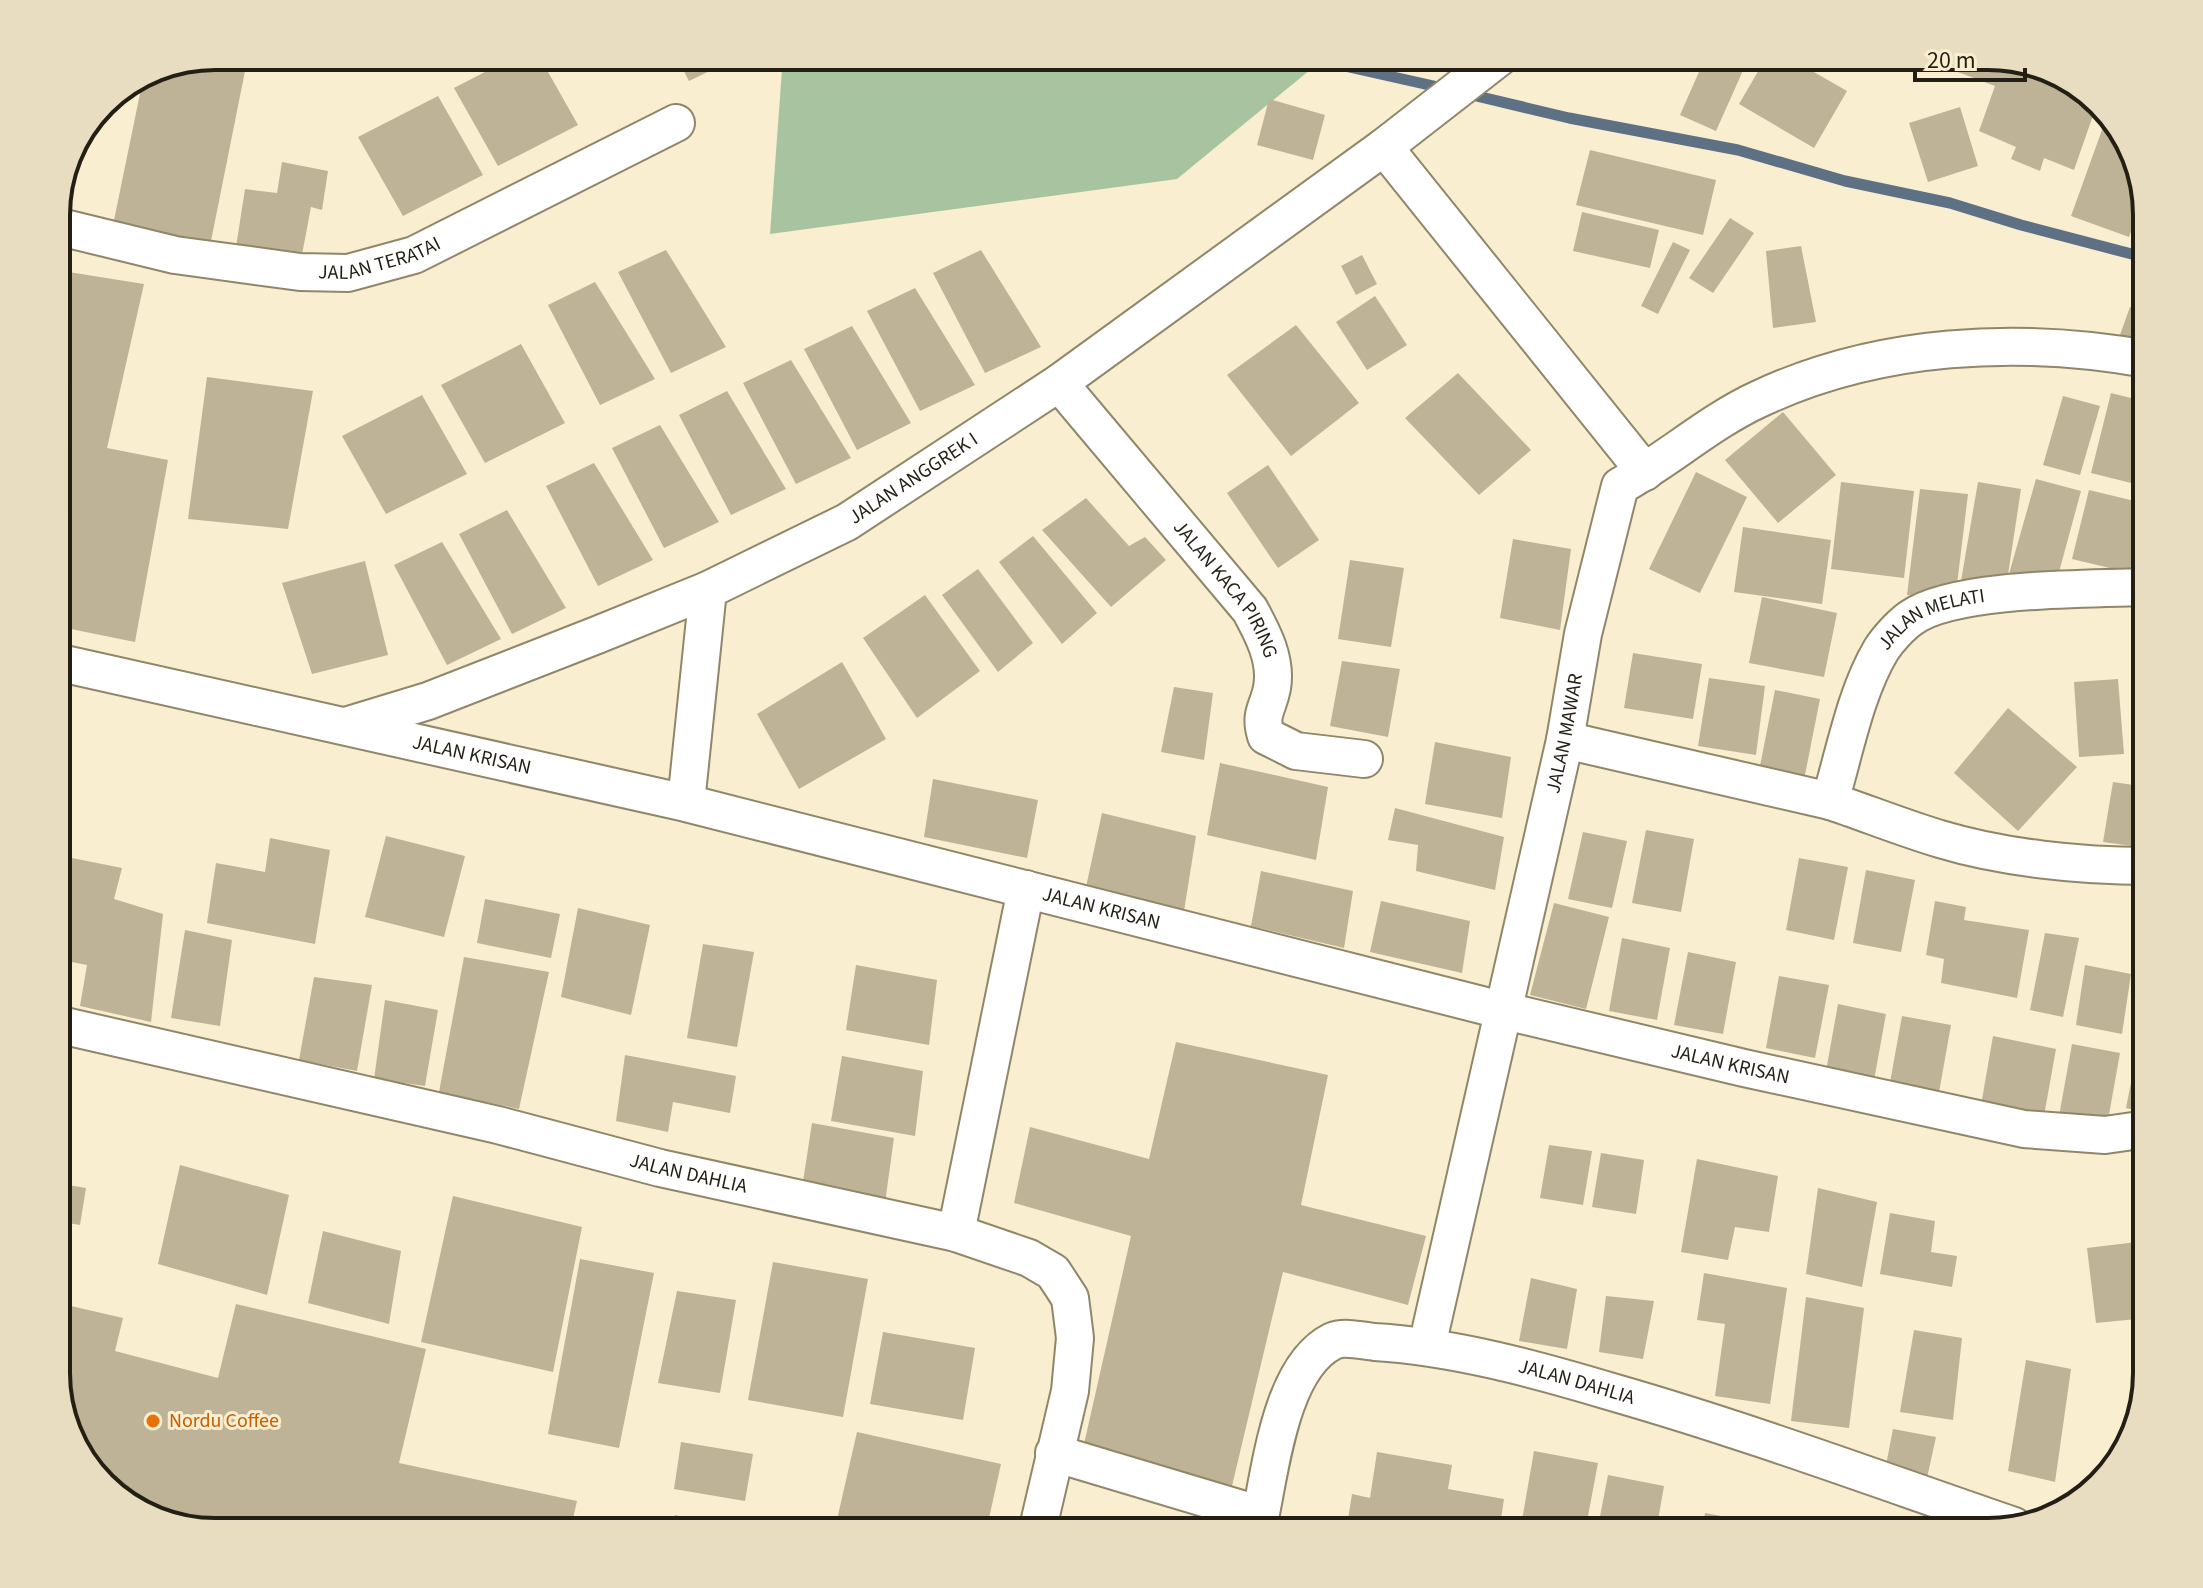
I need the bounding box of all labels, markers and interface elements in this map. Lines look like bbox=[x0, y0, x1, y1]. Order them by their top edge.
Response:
scale bar bbox=[1915, 32, 2025, 82]
text: 20 m bbox=[1927, 43, 1976, 78]
street label: JALAN TERATAI bbox=[318, 230, 445, 287]
street label: JALAN ANGGREK I bbox=[843, 426, 984, 531]
street label: JALAN KACA PIRING bbox=[1166, 514, 1284, 661]
street label: JALAN MELATI bbox=[1871, 582, 1987, 656]
street label: JALAN MAWAR bbox=[1539, 671, 1590, 796]
street label: JALAN KRISAN bbox=[410, 728, 534, 782]
street label: JALAN KRISAN bbox=[1039, 880, 1163, 937]
street label: JALAN KRISAN bbox=[1668, 1037, 1792, 1091]
street label: JALAN DAHLIA bbox=[626, 1147, 750, 1201]
street label: JALAN DAHLIA bbox=[1515, 1352, 1638, 1412]
place label: Nordu Coffee bbox=[169, 1407, 279, 1435]
marker: Nordu Coffee bbox=[144, 1412, 162, 1430]

